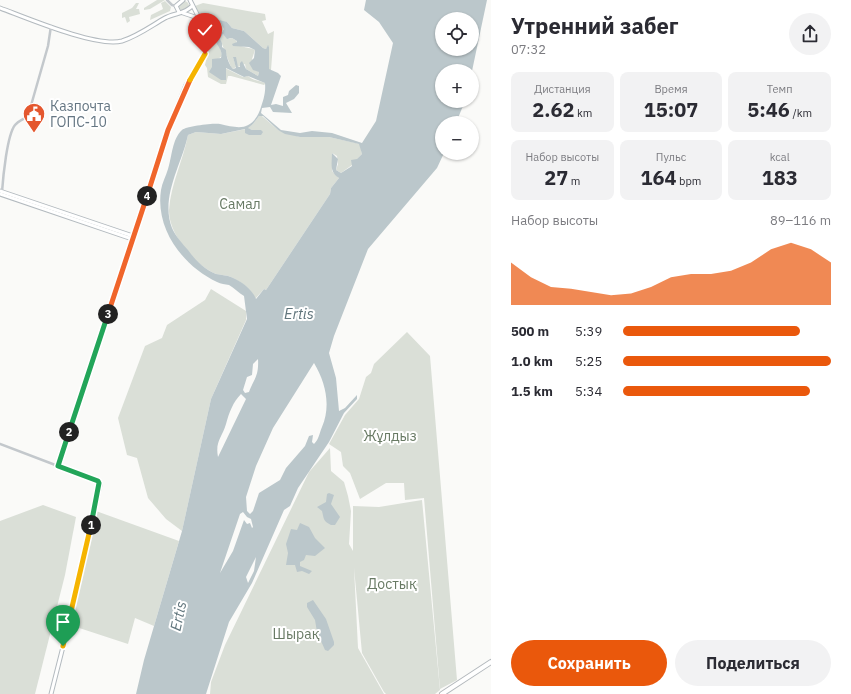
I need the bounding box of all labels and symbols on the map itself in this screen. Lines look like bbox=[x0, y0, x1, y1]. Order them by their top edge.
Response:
pin bbox=[188, 13, 222, 54]
place label: Казпочта ГОПС-10 bbox=[50, 97, 112, 131]
public building icon: Казпочта ГОПС-10 bbox=[21, 101, 47, 134]
pin: 4 bbox=[137, 186, 157, 206]
park label: Самал bbox=[219, 195, 261, 213]
pin: 3 bbox=[98, 304, 118, 324]
water label: Ertis bbox=[284, 304, 314, 323]
pin: 2 bbox=[59, 422, 79, 442]
park label: Жұлдыз bbox=[363, 427, 417, 445]
pin: 1 bbox=[81, 515, 101, 535]
park label: Достық bbox=[367, 575, 417, 593]
water label: Ertis bbox=[166, 599, 190, 633]
pin bbox=[46, 605, 80, 646]
park label: Шырақ bbox=[273, 625, 320, 643]

